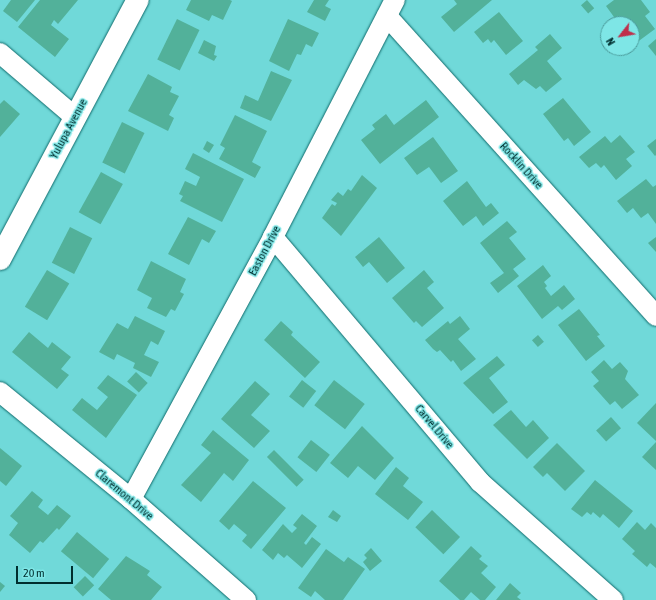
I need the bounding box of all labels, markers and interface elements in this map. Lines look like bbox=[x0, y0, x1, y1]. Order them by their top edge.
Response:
north arrow bbox=[600, 16, 640, 56]
text: N bbox=[604, 36, 617, 48]
street label: Yulupa Avenue bbox=[47, 96, 91, 162]
street label: Rocklin Drive bbox=[496, 140, 546, 192]
street label: Easton Drive bbox=[246, 223, 284, 279]
street label: Carvel Drive bbox=[411, 402, 457, 452]
street label: Claremont Drive bbox=[92, 466, 156, 524]
scale bar bbox=[18, 558, 75, 584]
text: 20 m bbox=[23, 566, 45, 580]

